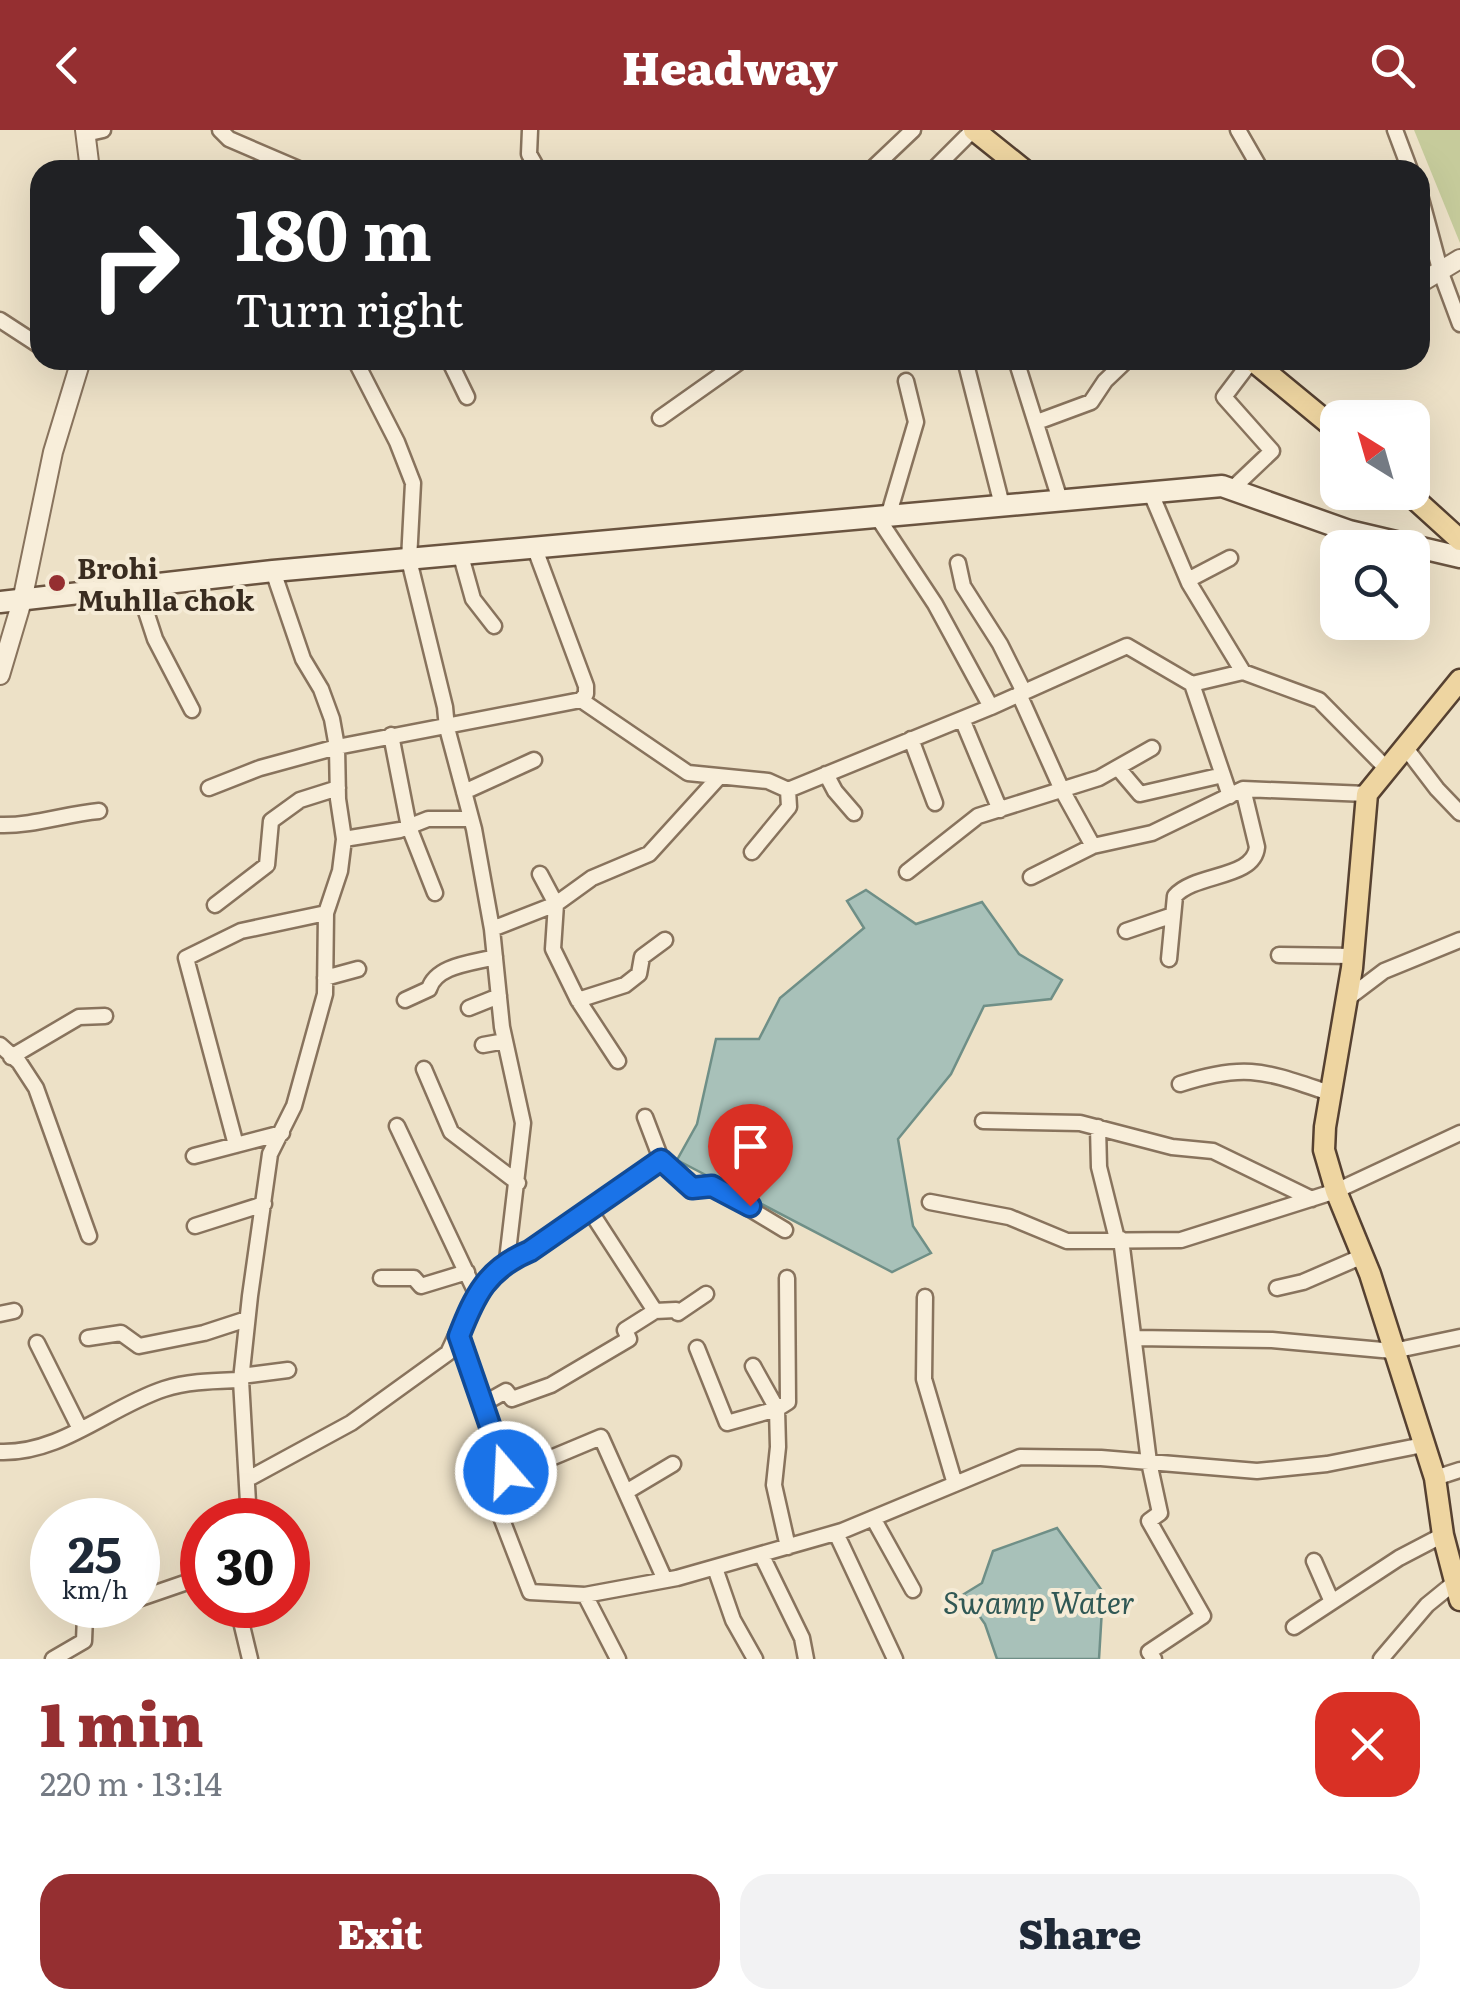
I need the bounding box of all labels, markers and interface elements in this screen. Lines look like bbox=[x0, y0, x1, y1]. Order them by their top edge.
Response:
text: Headway bbox=[622, 32, 838, 99]
icon: back bbox=[40, 38, 95, 93]
icon: search bbox=[1365, 38, 1420, 93]
text: 180 m bbox=[235, 179, 432, 283]
icon: right bbox=[70, 200, 200, 330]
text: Turn right bbox=[235, 274, 463, 341]
north arrow bbox=[1320, 400, 1430, 510]
map controls bbox=[1320, 400, 1430, 640]
button: search bbox=[1320, 530, 1430, 640]
place label: Brohi Muhlla chok bbox=[77, 546, 255, 620]
marker: Brohi Muhlla chok bbox=[46, 572, 68, 594]
pin bbox=[708, 1104, 793, 1207]
icon: arrive bbox=[723, 1119, 778, 1174]
position arrow bbox=[454, 1420, 558, 1524]
speed limit sign: 30 bbox=[180, 1498, 310, 1628]
text: 25 bbox=[68, 1514, 122, 1588]
text: km/h bbox=[62, 1570, 128, 1607]
water label: Swamp Water bbox=[943, 1579, 1135, 1623]
text: 1 min bbox=[40, 1676, 204, 1765]
button: close bbox=[1315, 1692, 1420, 1797]
text: 220 m · 13:14 bbox=[40, 1758, 222, 1806]
button: Exit bbox=[40, 1874, 720, 1989]
button: Share bbox=[740, 1874, 1420, 1989]

